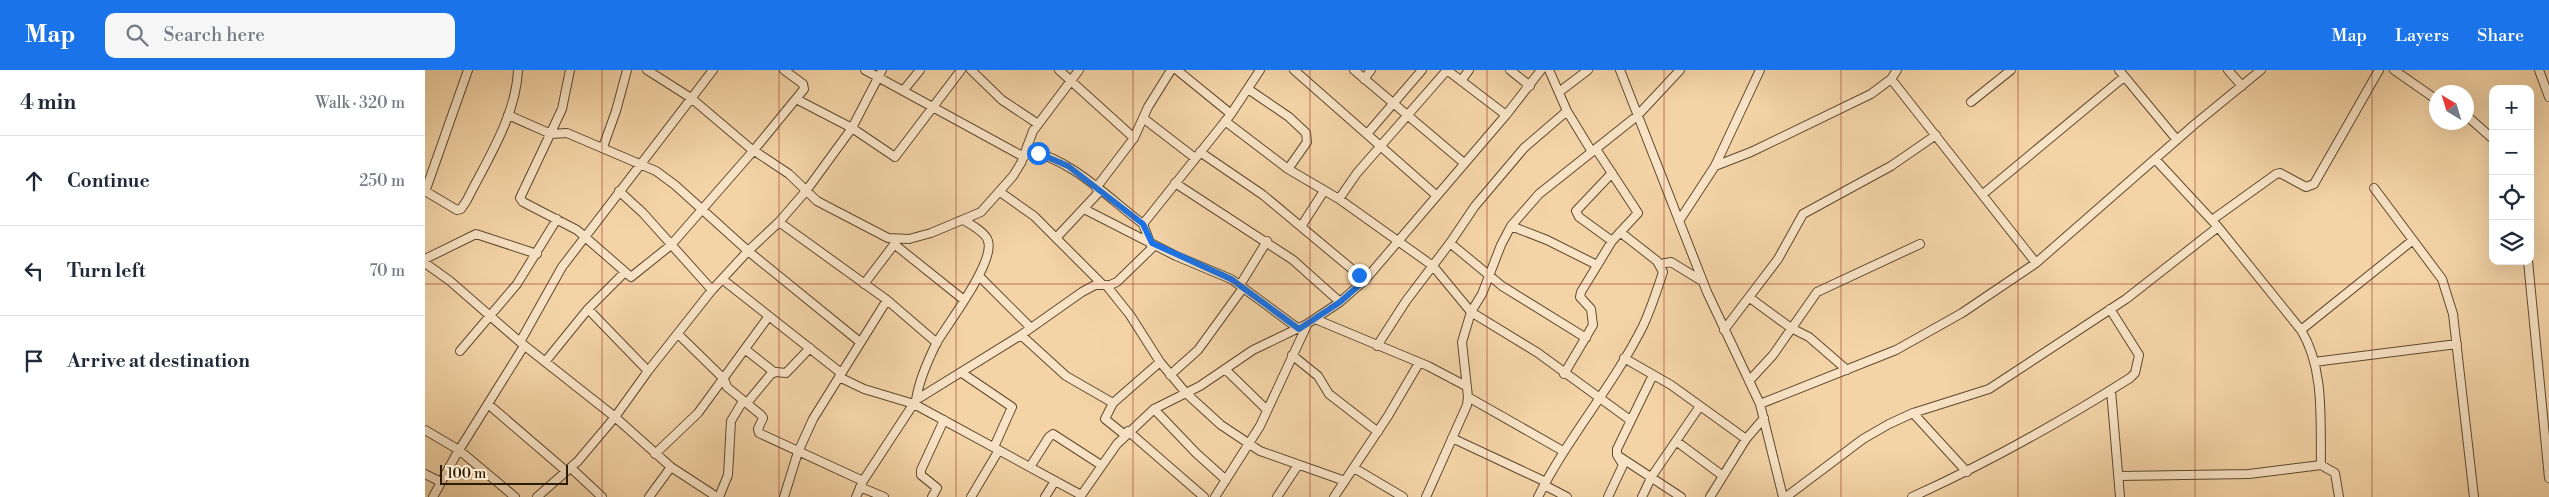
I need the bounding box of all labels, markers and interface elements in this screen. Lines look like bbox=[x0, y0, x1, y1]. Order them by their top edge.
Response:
search box bbox=[105, 13, 455, 58]
text: Map bbox=[25, 20, 75, 50]
icon: search bbox=[123, 21, 151, 49]
text: Search here bbox=[163, 23, 265, 47]
text: Map bbox=[2332, 24, 2367, 47]
text: Layers bbox=[2395, 24, 2449, 47]
text: Share bbox=[2477, 24, 2524, 47]
north arrow bbox=[2429, 85, 2474, 130]
map controls bbox=[2489, 85, 2534, 265]
button: + bbox=[2489, 85, 2534, 130]
text: 4 min bbox=[20, 90, 76, 116]
text: Walk · 320 m bbox=[315, 93, 405, 113]
button: − bbox=[2489, 130, 2534, 175]
route start bbox=[1027, 142, 1050, 165]
icon: ahead bbox=[20, 167, 48, 195]
text: Continue bbox=[67, 169, 150, 193]
text: 250 m bbox=[359, 171, 405, 191]
button: locate bbox=[2489, 175, 2534, 220]
button: layers bbox=[2489, 220, 2534, 265]
icon: left bbox=[20, 257, 48, 285]
text: Turn left bbox=[67, 259, 146, 283]
text: 70 m bbox=[369, 261, 405, 281]
route end bbox=[1348, 264, 1371, 287]
icon: arrive bbox=[20, 347, 48, 375]
text: Arrive at destination bbox=[67, 349, 250, 373]
scale bar bbox=[440, 462, 567, 485]
text: 100 m bbox=[447, 465, 486, 483]

